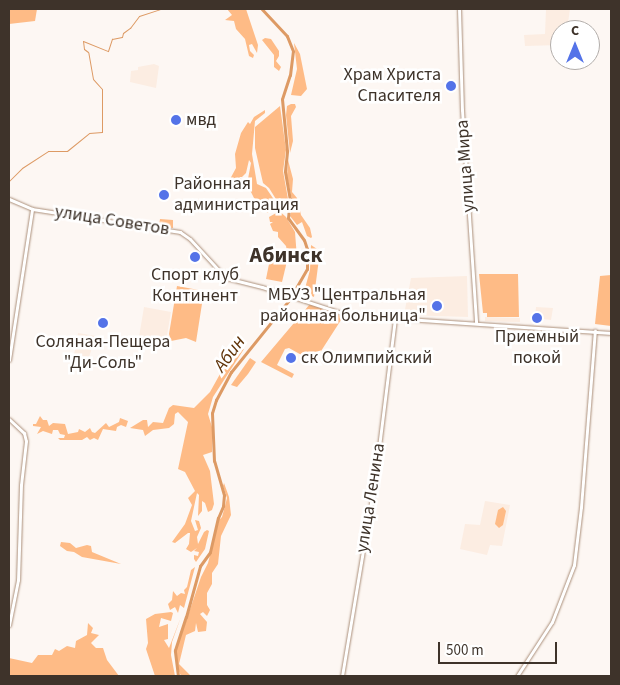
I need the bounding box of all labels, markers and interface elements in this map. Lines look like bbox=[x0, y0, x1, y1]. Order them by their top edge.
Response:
north arrow bbox=[550, 20, 600, 70]
text: С bbox=[571, 21, 579, 41]
place label: Храм Христа Спасителя bbox=[344, 65, 441, 108]
marker: Храм Христа Спасителя bbox=[445, 80, 457, 92]
place label: мвд bbox=[186, 109, 216, 131]
marker: мвд bbox=[170, 114, 182, 126]
street label: улица Мира bbox=[452, 119, 480, 213]
place label: Районная администрация bbox=[174, 174, 299, 216]
marker: Районная администрация bbox=[158, 189, 170, 201]
street label: улица Советов bbox=[53, 201, 171, 241]
district label: Абинск bbox=[250, 243, 322, 269]
marker: Спорт клуб Континент bbox=[189, 251, 201, 263]
place label: Спорт клуб Континент bbox=[151, 265, 239, 308]
place label: МБУЗ "Центральная районная больница" bbox=[260, 285, 426, 328]
marker: МБУЗ "Центральная районная больница" bbox=[430, 299, 444, 313]
marker: Приемный покой bbox=[530, 311, 544, 325]
marker: Соляная-Пещера "Ди-Соль" bbox=[96, 316, 110, 330]
place label: Приемный покой bbox=[495, 327, 579, 369]
water label: Абин bbox=[209, 331, 251, 377]
place label: Соляная-Пещера "Ди-Соль" bbox=[36, 332, 170, 374]
place label: ск Олимпийский bbox=[301, 347, 432, 369]
marker: ск Олимпийский bbox=[285, 352, 297, 364]
street label: улица Ленина bbox=[352, 442, 390, 554]
scale bar bbox=[440, 632, 559, 664]
text: 500 m bbox=[446, 640, 484, 661]

